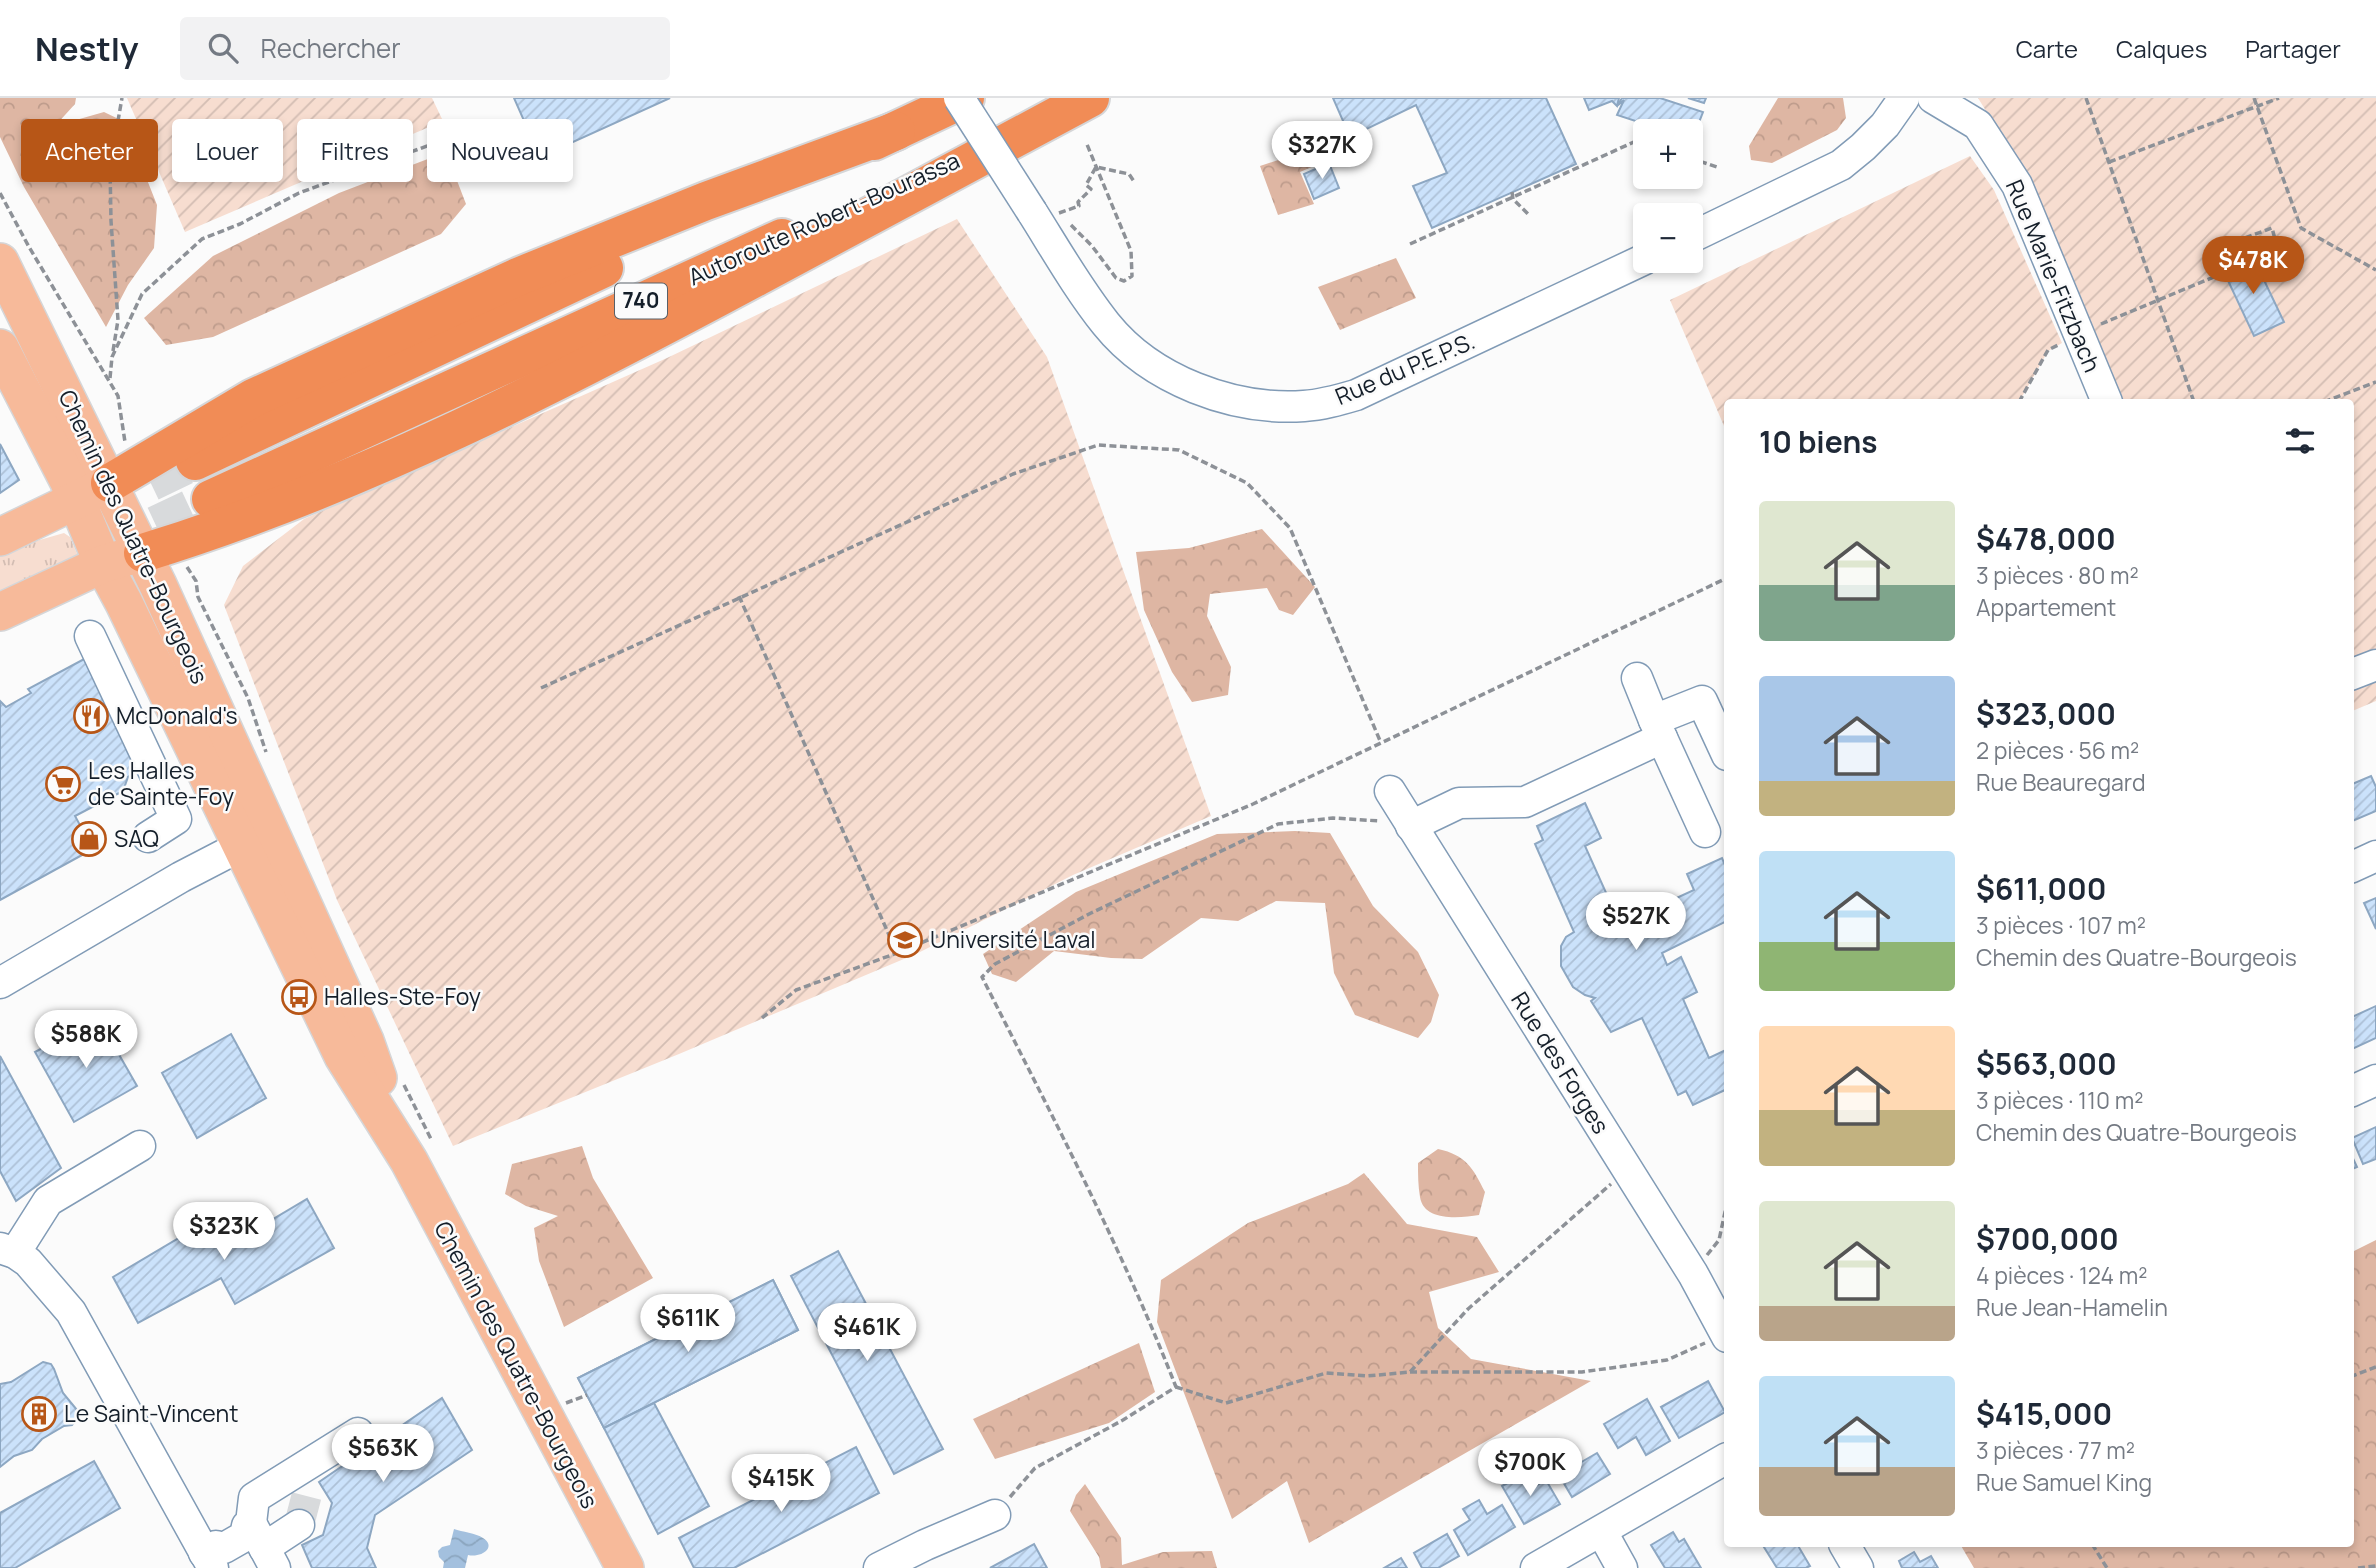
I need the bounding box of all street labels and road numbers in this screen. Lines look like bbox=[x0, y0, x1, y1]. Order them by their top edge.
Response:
street label: Autoroute Robert-Bourassa bbox=[683, 144, 964, 292]
street label: Rue Marie-Fitzbach bbox=[1999, 174, 2109, 377]
road number: 740 bbox=[615, 284, 667, 318]
street label: Rue du P.E.P.S. bbox=[1330, 324, 1479, 412]
street label: Chemin des Quatre-Bourgeois bbox=[52, 384, 216, 689]
street label: Rue des Forges bbox=[1504, 985, 1617, 1140]
street label: Chemin des Quatre-Bourgeois bbox=[427, 1215, 606, 1514]

